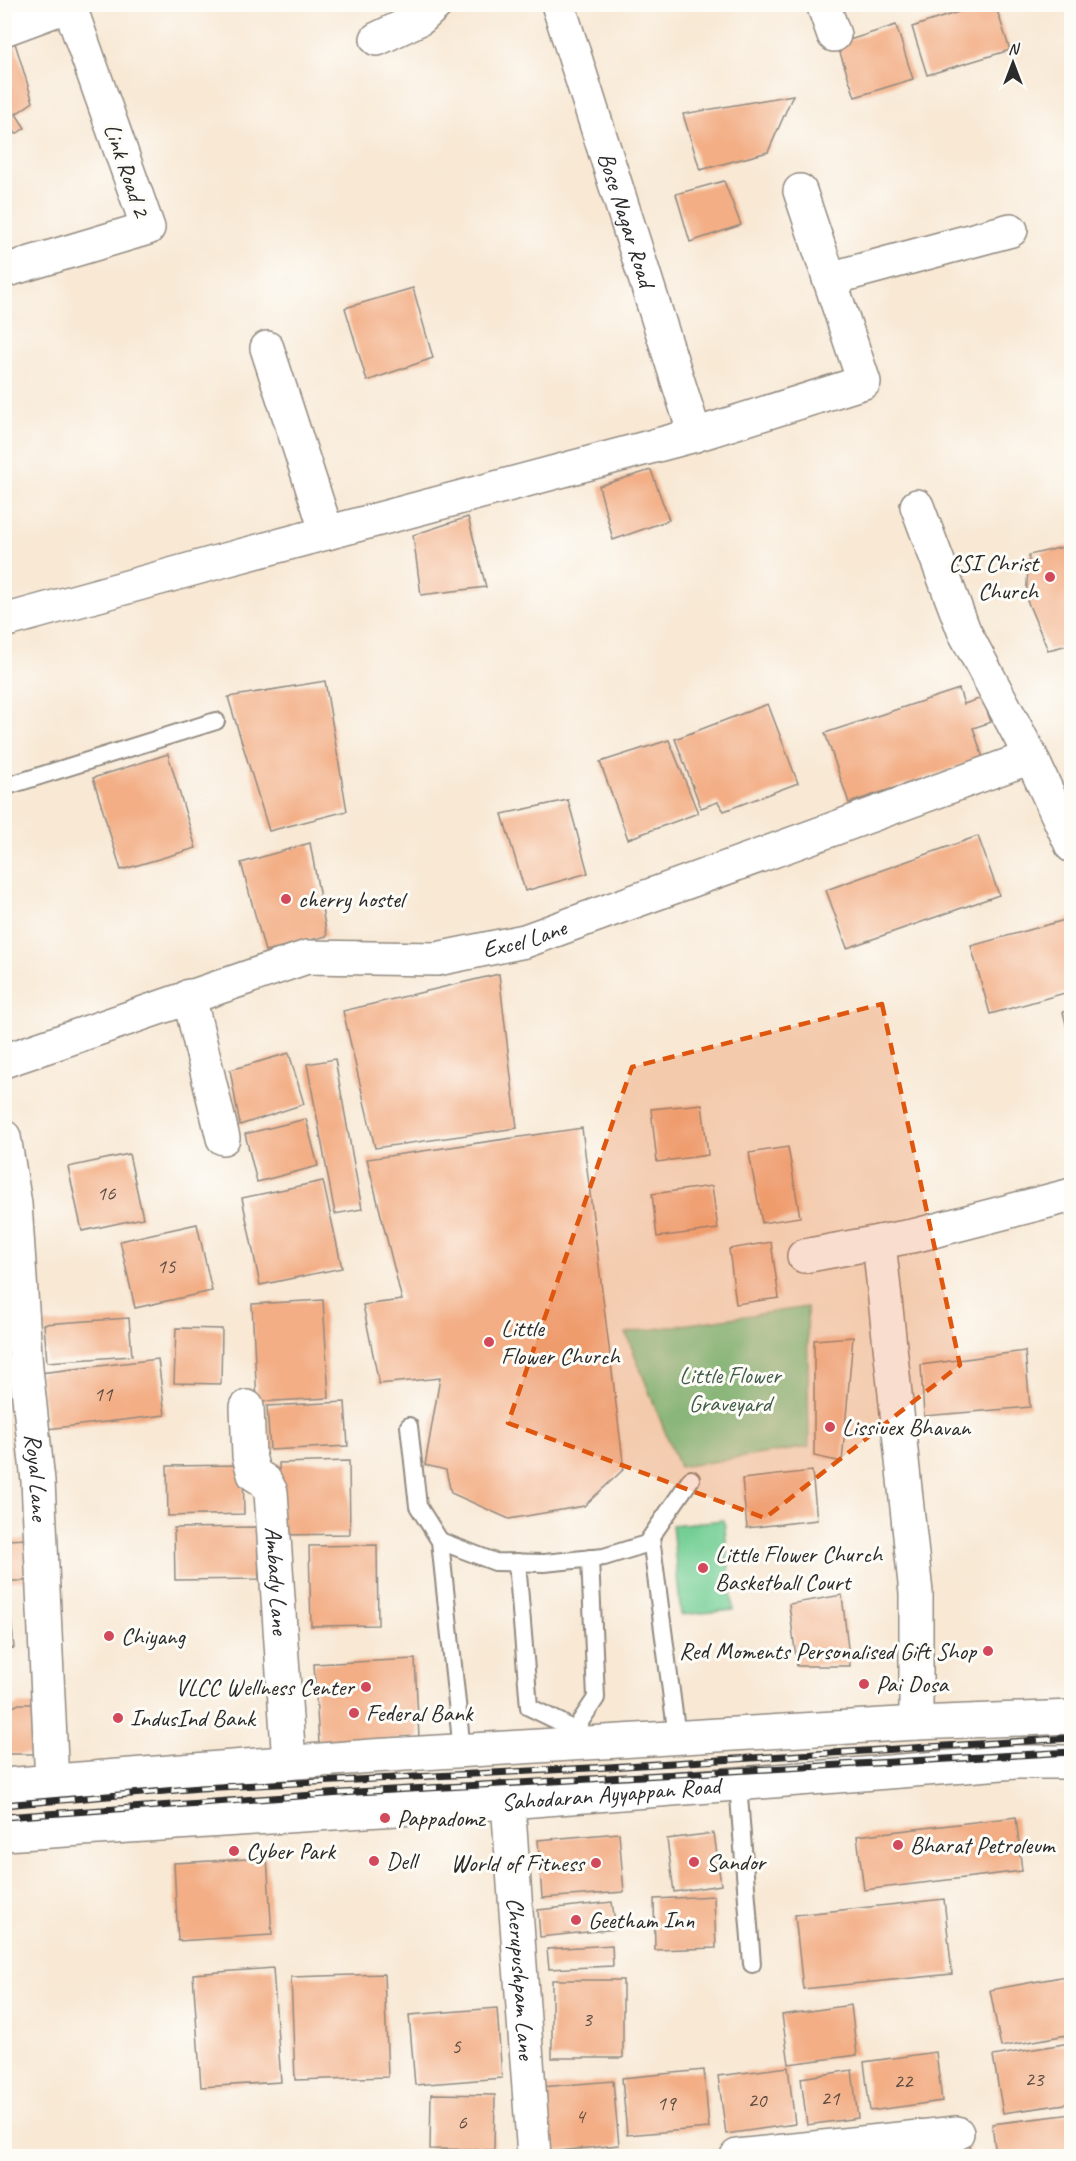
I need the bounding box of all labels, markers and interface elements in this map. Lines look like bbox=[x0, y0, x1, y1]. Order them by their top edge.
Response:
north arrow bbox=[983, 33, 1043, 93]
text: N bbox=[1008, 39, 1021, 59]
street label: Link Road 2 bbox=[97, 119, 158, 223]
street label: Bose Nagar Road bbox=[591, 149, 663, 294]
place label: CSI Christ Church bbox=[949, 548, 1040, 606]
marker: CSI Christ Church bbox=[1043, 570, 1057, 584]
place label: cherry hostel bbox=[298, 884, 408, 914]
marker: cherry hostel bbox=[279, 892, 293, 906]
street label: Excel Lane bbox=[480, 912, 572, 964]
house number: 16 bbox=[97, 1180, 116, 1206]
house number: 15 bbox=[157, 1253, 177, 1279]
place label: Little Flower Church bbox=[501, 1313, 621, 1371]
marker: Little Flower Church bbox=[482, 1335, 496, 1349]
park label: Little Flower Graveyard bbox=[679, 1360, 783, 1418]
house number: 11 bbox=[94, 1381, 114, 1407]
place label: Lissiuex Bhavan bbox=[842, 1412, 972, 1442]
marker: Lissiuex Bhavan bbox=[823, 1420, 837, 1434]
street label: Royal Lane bbox=[18, 1432, 55, 1524]
street label: Ambady Lane bbox=[258, 1525, 296, 1638]
place label: Little Flower Church Basketball Court bbox=[715, 1539, 884, 1597]
marker: Little Flower Church Basketball Court bbox=[696, 1561, 710, 1575]
place label: Chiyang bbox=[121, 1621, 187, 1651]
marker: Chiyang bbox=[102, 1629, 116, 1643]
place label: Red Moments Personalised Gift Shop bbox=[679, 1636, 978, 1666]
marker: Red Moments Personalised Gift Shop bbox=[981, 1644, 995, 1658]
place label: Pai Dosa bbox=[876, 1669, 949, 1699]
place label: VLCC Wellness Center bbox=[175, 1672, 356, 1702]
marker: Pai Dosa bbox=[857, 1677, 871, 1691]
marker: VLCC Wellness Center bbox=[359, 1680, 373, 1694]
place label: Federal Bank bbox=[366, 1698, 475, 1728]
place label: IndusInd Bank bbox=[130, 1703, 257, 1733]
marker: Federal Bank bbox=[347, 1706, 361, 1720]
marker: IndusInd Bank bbox=[111, 1711, 125, 1725]
street label: Sahodaran Ayyappan Road bbox=[500, 1770, 725, 1817]
place label: Pappadomz bbox=[397, 1803, 487, 1833]
marker: Pappadomz bbox=[378, 1811, 392, 1825]
place label: Bharat Petroleum bbox=[910, 1830, 1057, 1860]
place label: Cyber Park bbox=[246, 1836, 337, 1866]
marker: Bharat Petroleum bbox=[891, 1838, 905, 1852]
marker: Cyber Park bbox=[227, 1844, 241, 1858]
place label: Dell bbox=[386, 1846, 420, 1876]
place label: Sandor bbox=[706, 1847, 768, 1877]
place label: World of Fitness bbox=[451, 1848, 586, 1878]
marker: Dell bbox=[367, 1854, 381, 1868]
marker: Sandor bbox=[687, 1855, 701, 1869]
marker: World of Fitness bbox=[589, 1856, 603, 1870]
street label: Cherupushpam Lane bbox=[500, 1897, 542, 2063]
place label: Geetham Inn bbox=[588, 1905, 694, 1935]
marker: Geetham Inn bbox=[569, 1913, 583, 1927]
house number: 3 bbox=[582, 2006, 593, 2032]
house number: 5 bbox=[451, 2033, 462, 2059]
house number: 23 bbox=[1025, 2066, 1045, 2092]
house number: 22 bbox=[894, 2068, 914, 2094]
house number: 21 bbox=[821, 2085, 841, 2111]
house number: 20 bbox=[748, 2087, 768, 2113]
house number: 19 bbox=[657, 2090, 677, 2116]
house number: 4 bbox=[575, 2103, 587, 2129]
house number: 6 bbox=[457, 2109, 467, 2135]

